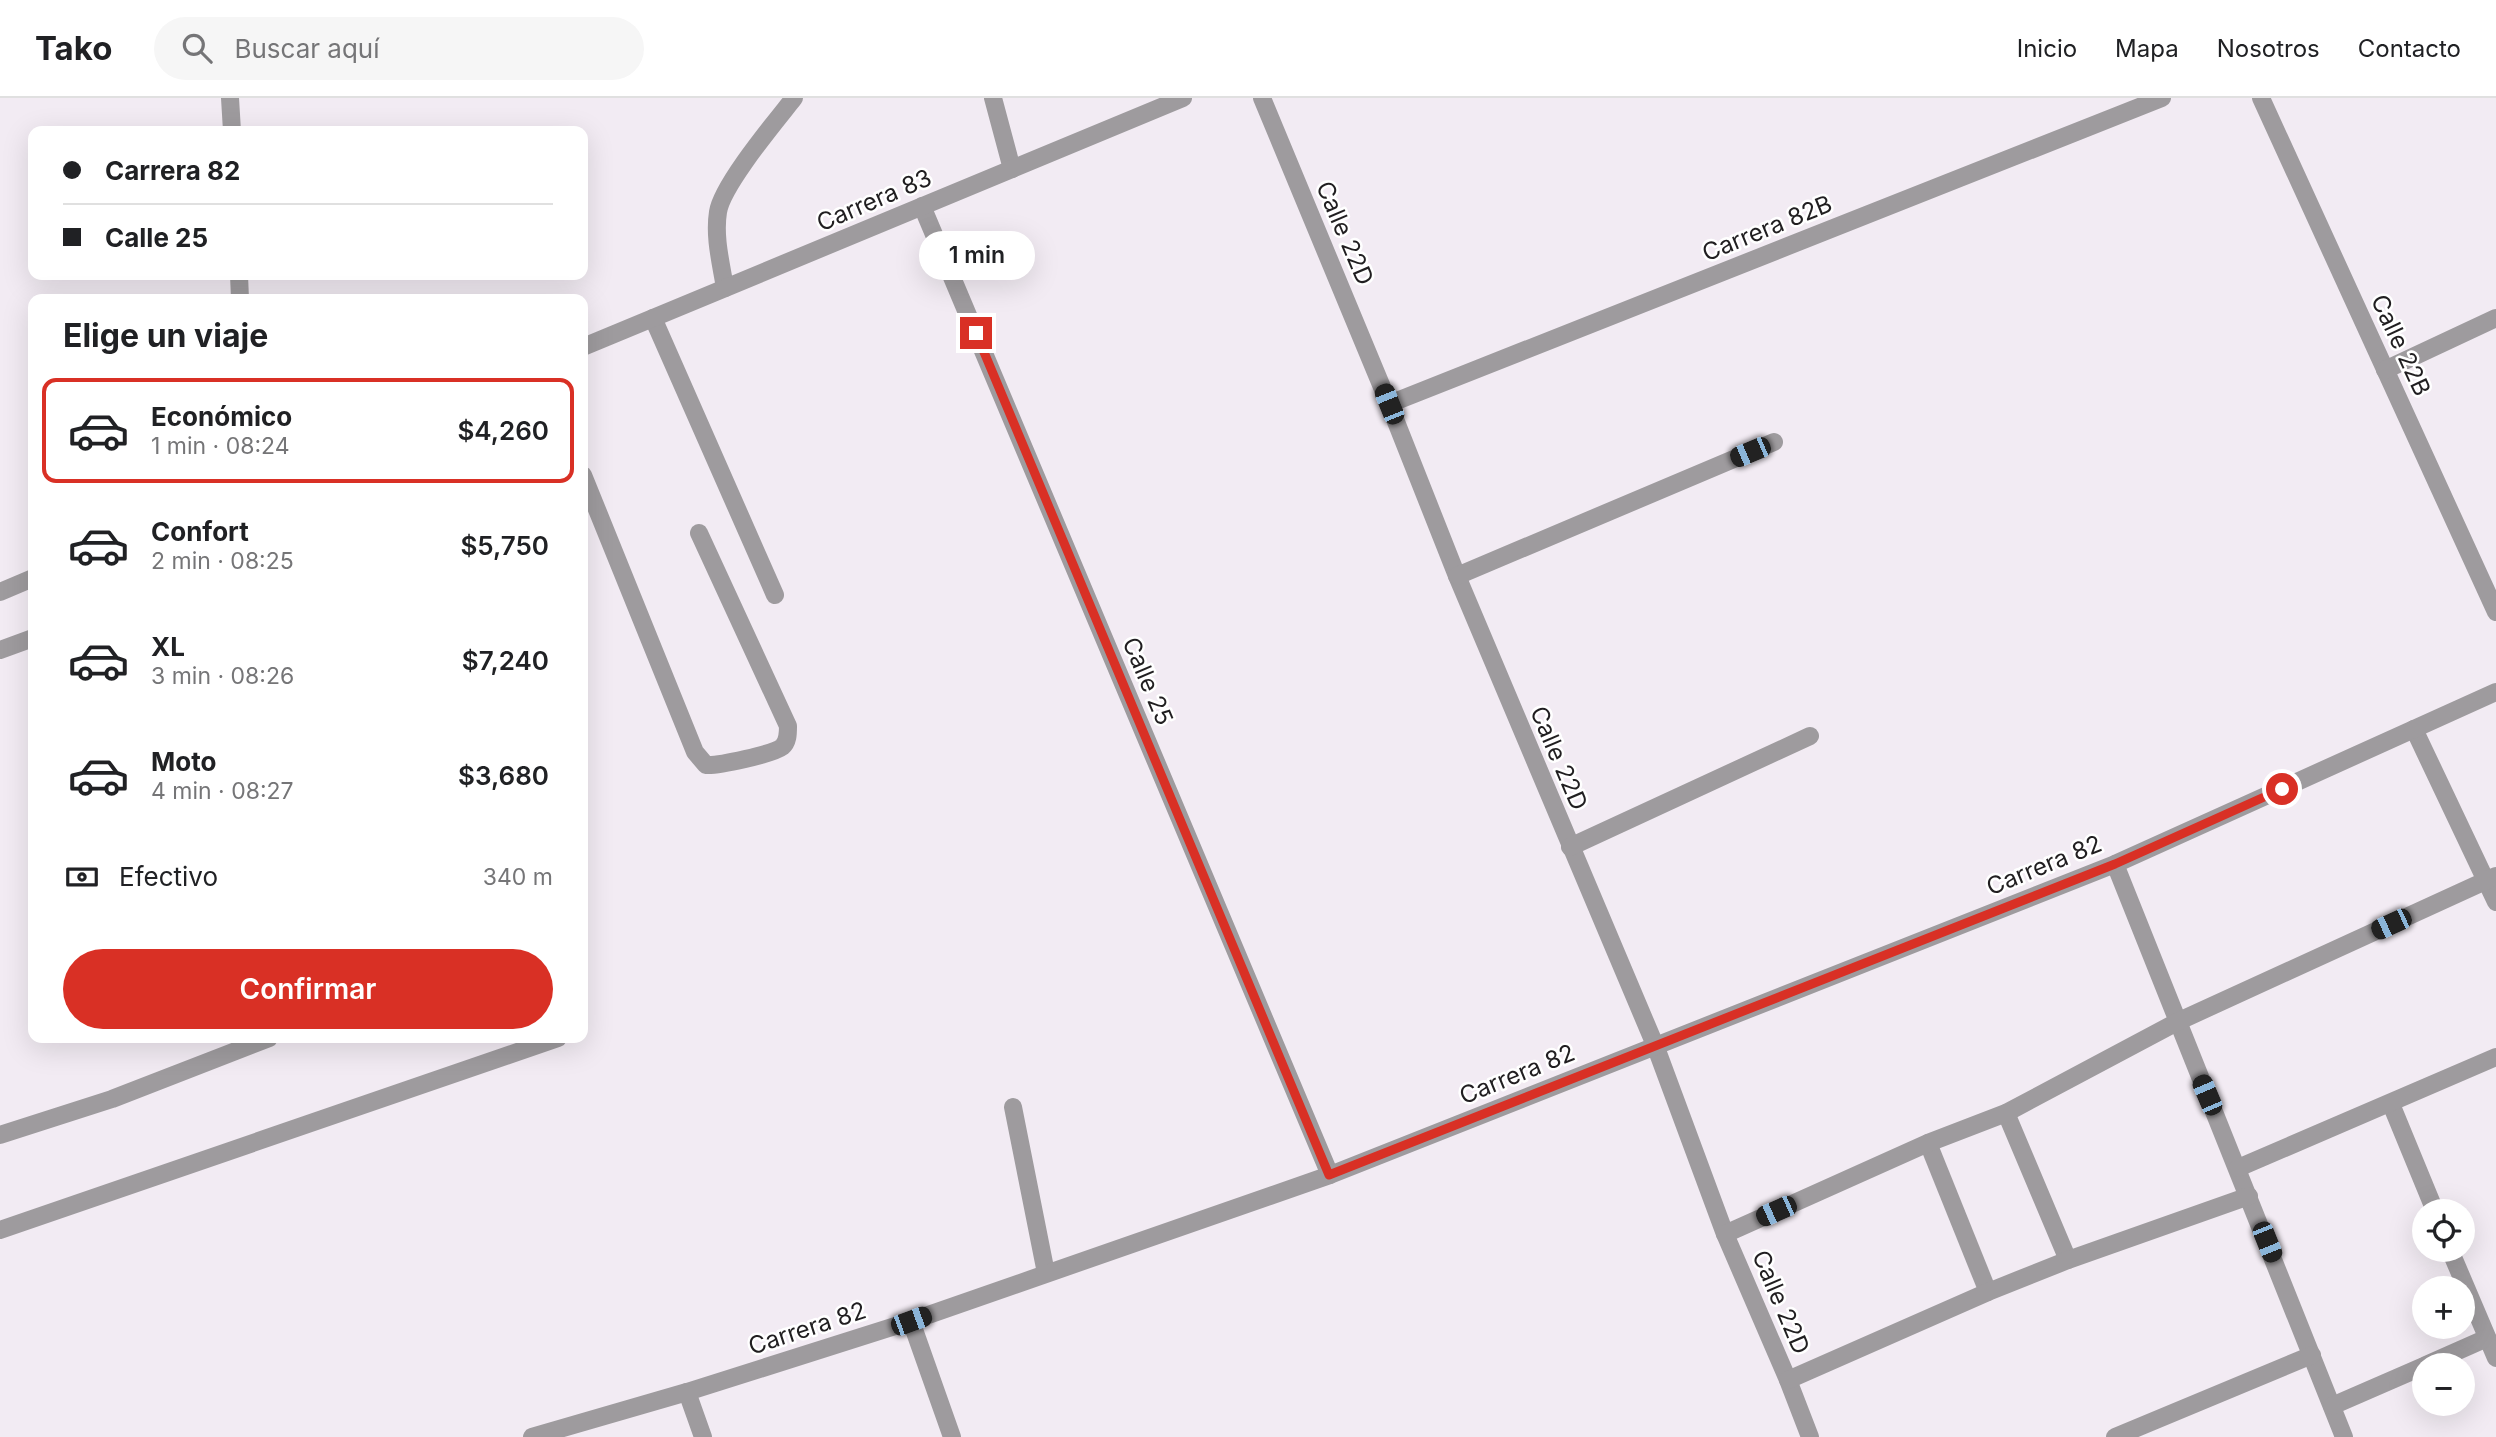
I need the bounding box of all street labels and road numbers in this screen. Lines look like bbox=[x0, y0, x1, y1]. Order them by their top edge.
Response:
street label: Carrera 83 bbox=[812, 163, 936, 237]
street label: Calle 22D bbox=[1310, 177, 1380, 289]
street label: Carrera 82B bbox=[1698, 189, 1836, 267]
street label: Calle 22B bbox=[2365, 290, 2437, 400]
street label: Calle 25 bbox=[1117, 633, 1179, 729]
street label: Calle 22D bbox=[1524, 702, 1594, 814]
street label: Carrera 82 bbox=[1982, 829, 2106, 901]
street label: Carrera 82 bbox=[1455, 1038, 1579, 1110]
street label: Calle 22D bbox=[1746, 1246, 1816, 1358]
street label: Carrera 82 bbox=[745, 1295, 869, 1361]

